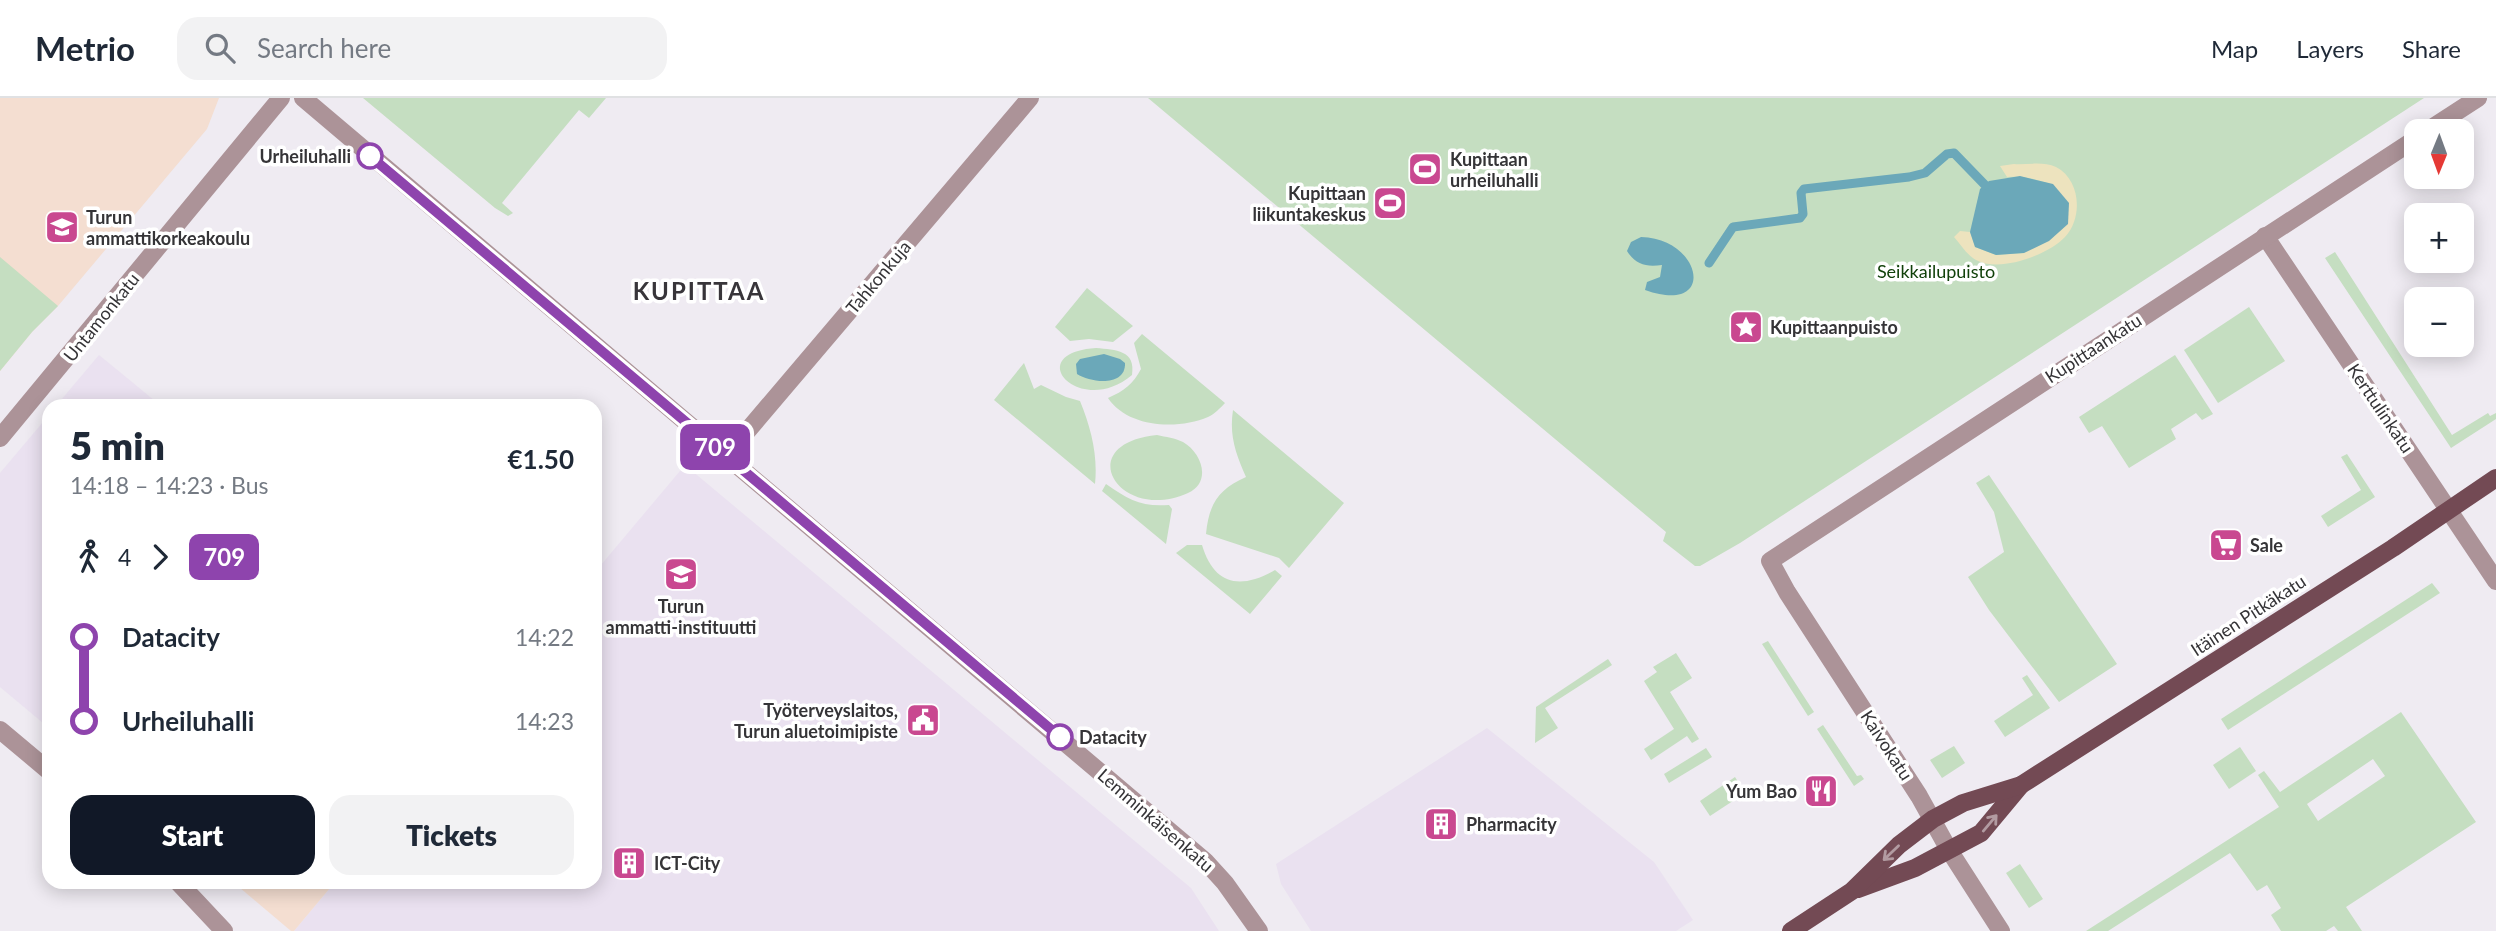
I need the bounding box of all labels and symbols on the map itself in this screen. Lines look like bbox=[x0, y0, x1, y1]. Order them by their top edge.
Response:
north arrow bbox=[2404, 119, 2474, 189]
marker: Urheiluhalli bbox=[357, 143, 383, 169]
place label: Urheiluhalli bbox=[259, 145, 351, 167]
place label: Kupittaan urheiluhalli bbox=[1450, 148, 1539, 191]
sports icon: Kupittaan urheiluhalli bbox=[1406, 150, 1444, 188]
place label: Kupittaan liikuntakeskus bbox=[1252, 182, 1366, 225]
sports icon: Kupittaan liikuntakeskus bbox=[1371, 184, 1409, 222]
place label: Turun ammattikorkeakoulu bbox=[86, 206, 250, 249]
school or university icon: Turun ammattikorkeakoulu bbox=[43, 208, 81, 246]
street label: Tahkonkuja bbox=[841, 236, 915, 318]
park label: Seikkailupuisto bbox=[1877, 260, 1995, 282]
street label: Untamonkatu bbox=[59, 268, 143, 366]
district label: KUPITTAA bbox=[633, 276, 765, 305]
place icon: Kupittaanpuisto bbox=[1727, 308, 1765, 346]
street label: Kupittaankatu bbox=[2041, 309, 2145, 387]
place label: Kupittaanpuisto bbox=[1770, 316, 1898, 338]
street label: Kerttulinkatu bbox=[2343, 359, 2419, 457]
line badge: 709 bbox=[675, 424, 755, 470]
supermarket icon: Sale bbox=[2207, 526, 2245, 564]
place label: Sale bbox=[2250, 534, 2283, 556]
school or university icon: Turun ammatti-instituutti bbox=[662, 555, 700, 593]
street label: Itäinen Pitkäkatu bbox=[2186, 570, 2310, 660]
place label: Turun ammatti-instituutti bbox=[606, 595, 756, 638]
place label: Työterveyslaitos, Turun aluetoimipiste bbox=[734, 699, 898, 742]
public building icon: Työterveyslaitos, Turun aluetoimipiste bbox=[904, 701, 942, 739]
street label: Kaivokatu bbox=[1856, 706, 1918, 784]
marker: Datacity bbox=[1047, 724, 1073, 750]
place label: Datacity bbox=[1079, 726, 1147, 748]
street label: Lemminkäisenkatu bbox=[1094, 764, 1218, 876]
restaurant icon: Yum Bao bbox=[1802, 772, 1840, 810]
place label: Yum Bao bbox=[1725, 780, 1797, 802]
building icon: Pharmacity bbox=[1422, 805, 1460, 843]
place label: Pharmacity bbox=[1466, 813, 1557, 835]
one-way arrow bbox=[1982, 814, 1998, 832]
building icon: ICT-City bbox=[610, 844, 648, 882]
one-way arrow bbox=[1882, 844, 1899, 861]
place label: ICT-City bbox=[654, 852, 721, 874]

